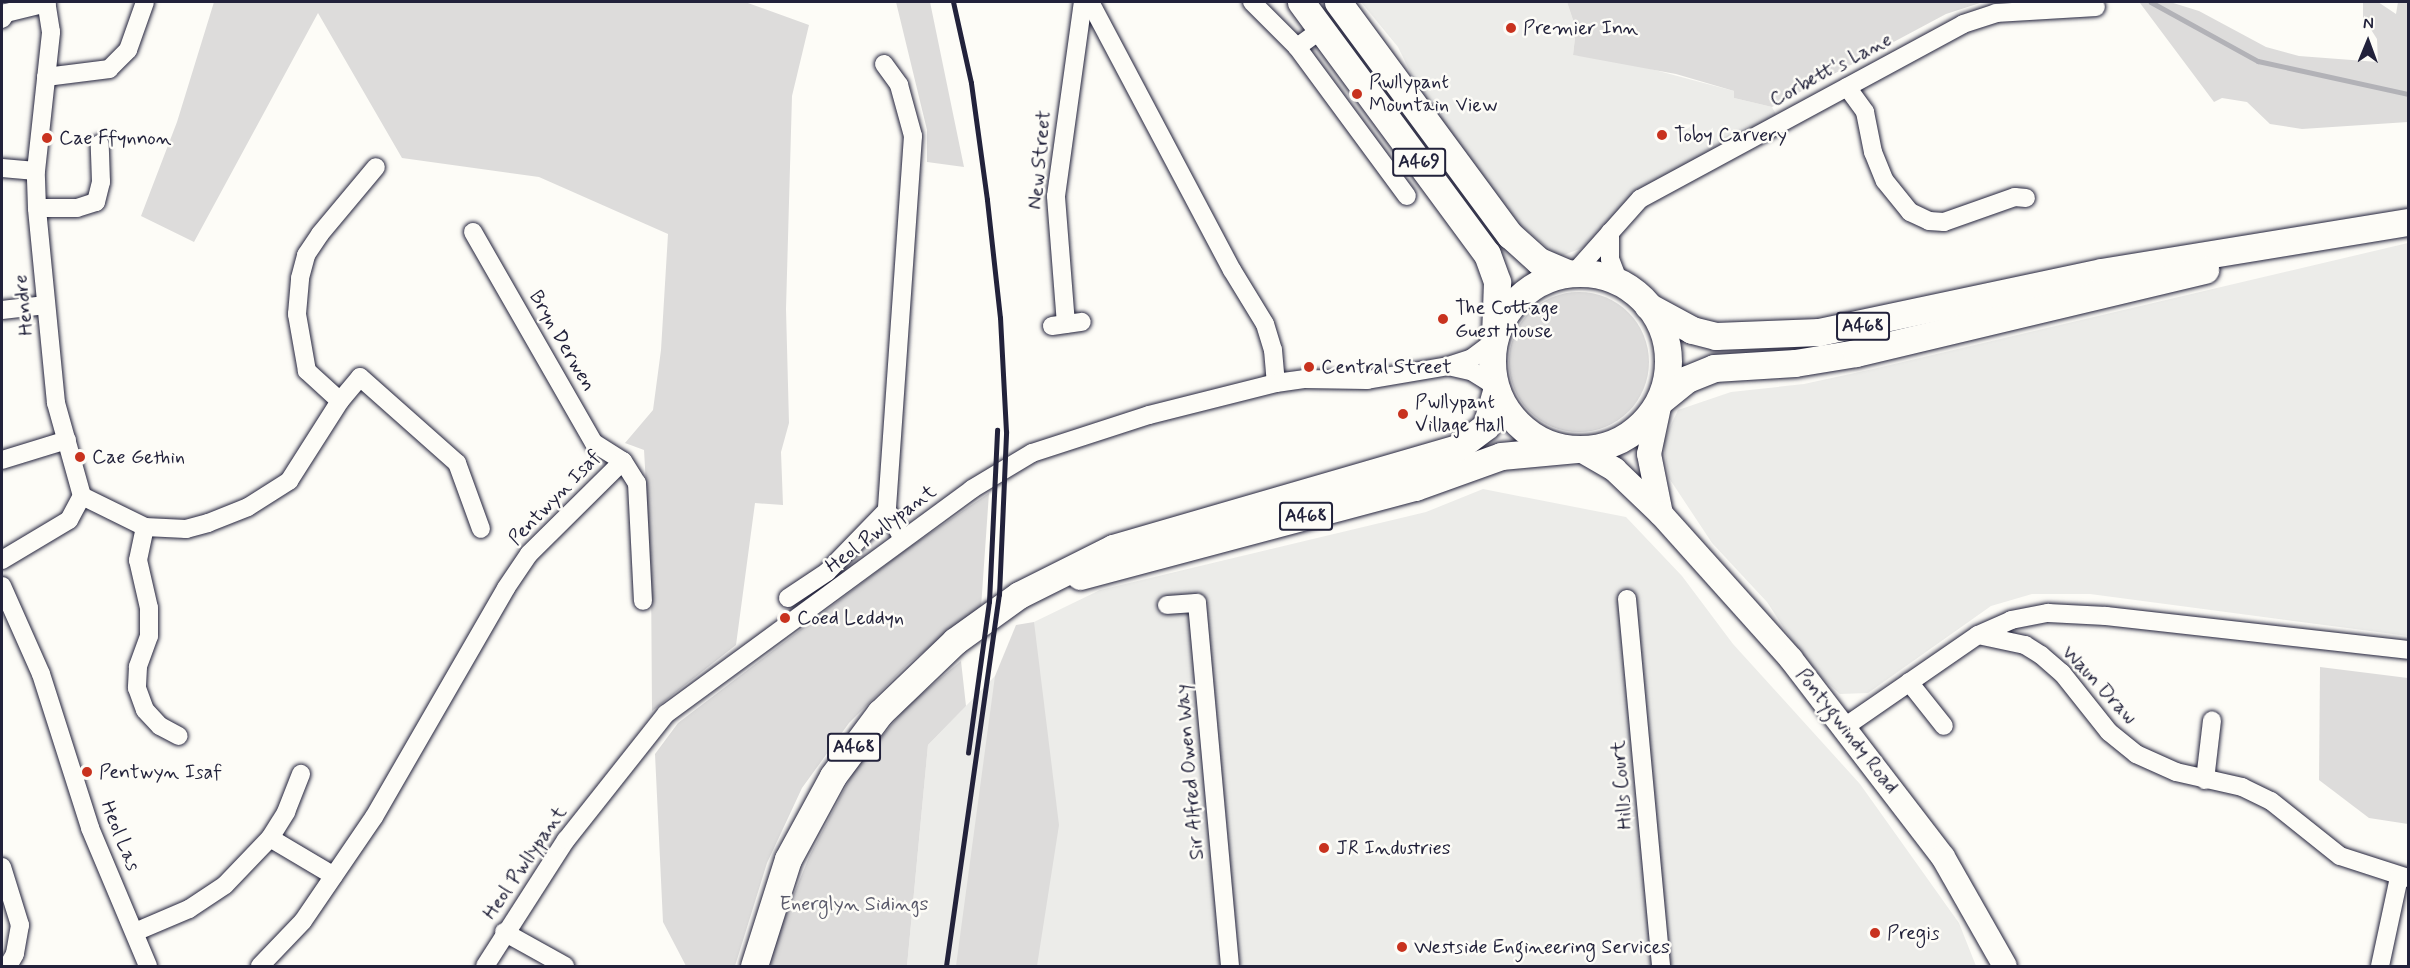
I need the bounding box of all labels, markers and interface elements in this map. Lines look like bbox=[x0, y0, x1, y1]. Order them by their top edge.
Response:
north arrow bbox=[2338, 12, 2398, 72]
text: N bbox=[2363, 13, 2374, 34]
place label: Premier Inn bbox=[1523, 16, 1633, 40]
marker: Premier Inn bbox=[1504, 21, 1518, 35]
street label: Corbett's Lane bbox=[1767, 28, 1895, 112]
place label: Pwllypant Mountain View bbox=[1369, 70, 1494, 117]
marker: Pwllypant Mountain View bbox=[1350, 87, 1364, 101]
street label: New Street bbox=[1024, 110, 1056, 210]
place label: Toby Carvery bbox=[1674, 123, 1787, 147]
place label: Cae Ffynnon bbox=[59, 126, 172, 150]
marker: Toby Carvery bbox=[1655, 128, 1669, 142]
marker: Cae Ffynnon bbox=[40, 131, 54, 145]
road number: A469 bbox=[1392, 147, 1446, 177]
street label: Hendre bbox=[9, 273, 39, 337]
street label: Bryn Derwen bbox=[524, 287, 600, 395]
place label: The Cottage Guest House bbox=[1455, 296, 1560, 343]
road number: A468 bbox=[1836, 311, 1890, 341]
marker: The Cottage Guest House bbox=[1436, 312, 1450, 326]
place label: Central Street bbox=[1321, 355, 1451, 379]
marker: Central Street bbox=[1302, 360, 1316, 374]
place label: Pwllypant Village Hall bbox=[1415, 390, 1507, 437]
marker: Pwllypant Village Hall bbox=[1396, 407, 1410, 421]
place label: Cae Gethin bbox=[92, 445, 185, 469]
street label: Pentwyn Isaf bbox=[504, 445, 606, 551]
marker: Cae Gethin bbox=[73, 450, 87, 464]
street label: Heol Pwllypant bbox=[826, 483, 936, 575]
road number: A468 bbox=[1279, 501, 1333, 531]
place label: Coed Leddyn bbox=[797, 606, 908, 630]
marker: Coed Leddyn bbox=[778, 611, 792, 625]
street label: Waun Draw bbox=[2056, 640, 2142, 730]
street label: Pontygwindy Road bbox=[1791, 664, 1903, 798]
street label: Sir Alfred Owen Way bbox=[1170, 681, 1210, 863]
road number: A468 bbox=[827, 732, 881, 762]
street label: Hills Court bbox=[1606, 740, 1638, 830]
place label: Pentwyn Isaf bbox=[99, 760, 222, 784]
marker: Pentwyn Isaf bbox=[80, 765, 94, 779]
street label: Heol Las bbox=[95, 798, 145, 874]
street label: Heol Pwllypant bbox=[481, 806, 569, 920]
place label: JR Industries bbox=[1336, 836, 1446, 860]
marker: JR Industries bbox=[1317, 841, 1331, 855]
park label: Energlyn Sidings bbox=[780, 892, 928, 916]
place label: Pregis bbox=[1887, 921, 1940, 945]
marker: Pregis bbox=[1868, 926, 1882, 940]
place label: Westside Engineering Services bbox=[1414, 935, 1671, 959]
marker: Westside Engineering Services bbox=[1395, 940, 1409, 954]

